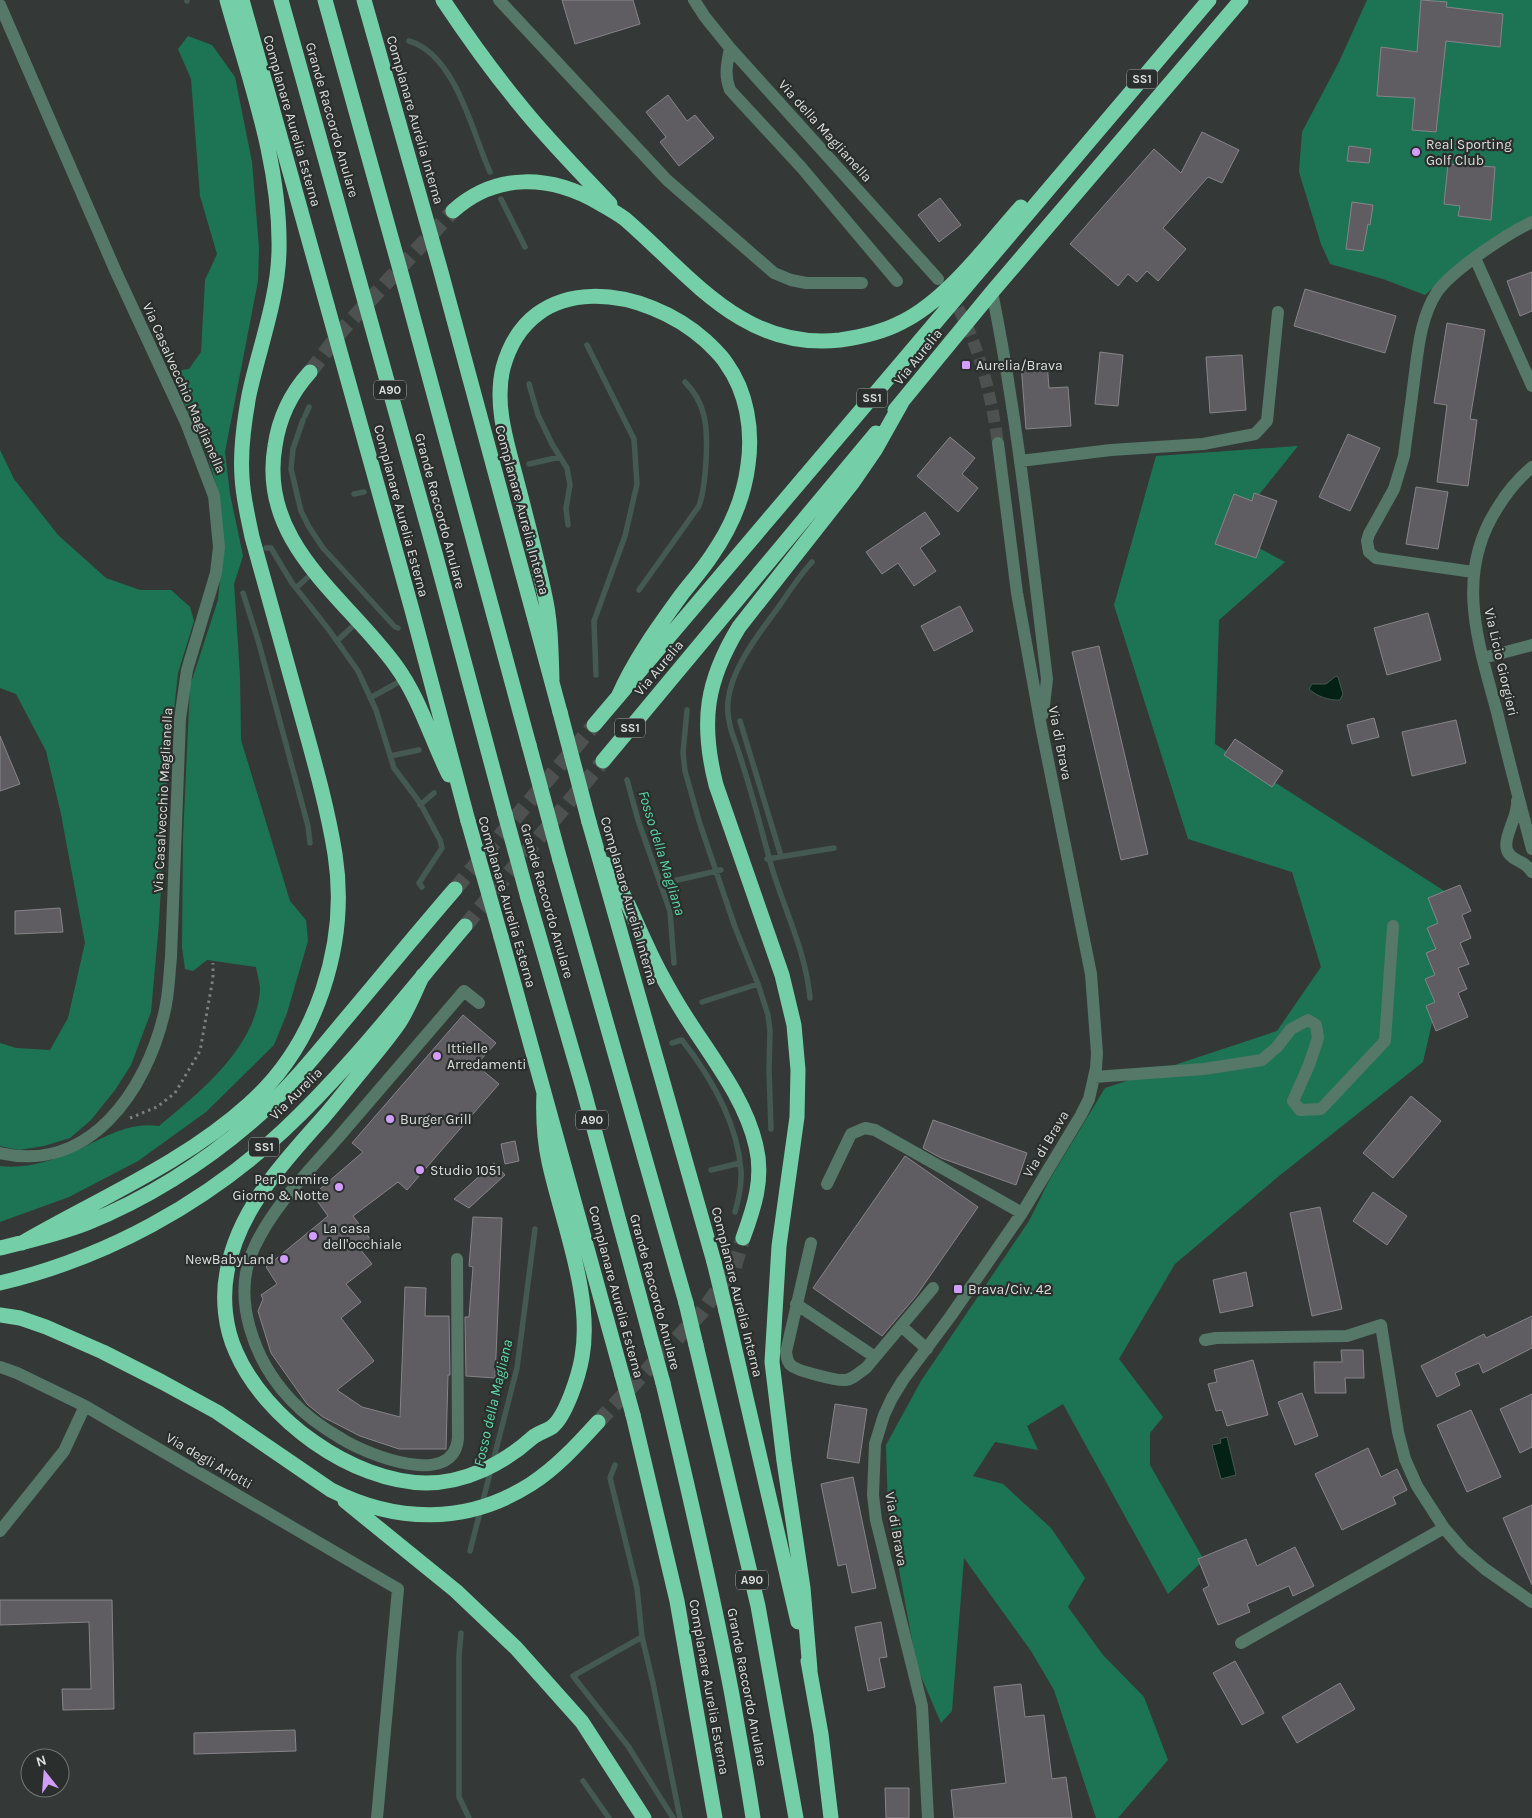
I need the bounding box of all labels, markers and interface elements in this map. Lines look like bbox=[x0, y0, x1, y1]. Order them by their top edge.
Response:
street label: Complanare Aurelia Esterna bbox=[259, 33, 325, 209]
street label: Complanare Aurelia Interna bbox=[383, 34, 447, 206]
street label: Grande Raccordo Anulare bbox=[302, 40, 362, 200]
road number: SS1 bbox=[1127, 70, 1157, 88]
street label: Via della Maglianella bbox=[775, 76, 875, 186]
place label: Real Sporting Golf Club bbox=[1426, 136, 1512, 169]
marker: Real Sporting Golf Club bbox=[1410, 146, 1422, 158]
street label: Via Casalvecchio Maglianella bbox=[139, 300, 229, 476]
street label: Via Aurelia bbox=[890, 325, 946, 389]
place label: Aurelia/Brava bbox=[976, 357, 1063, 374]
marker: Aurelia/Brava bbox=[960, 359, 972, 371]
road number: A90 bbox=[374, 380, 406, 400]
road number: SS1 bbox=[857, 388, 887, 408]
street label: Complanare Aurelia Esterna bbox=[370, 423, 432, 599]
street label: Complanare Aurelia Interna bbox=[491, 423, 553, 597]
street label: Grande Raccordo Anulare bbox=[411, 431, 469, 591]
street label: Via Licio Giorgieri bbox=[1480, 606, 1522, 718]
street label: Via Aurelia bbox=[631, 637, 687, 699]
street label: Via di Brava bbox=[1044, 705, 1076, 781]
street label: Via Casalvecchio Maglianella bbox=[150, 707, 176, 893]
road number: SS1 bbox=[615, 718, 645, 738]
water label: Fosso della Magliana bbox=[634, 788, 690, 918]
street label: Complanare Aurelia Esterna bbox=[474, 814, 540, 990]
street label: Complanare Aurelia Interna bbox=[597, 815, 661, 987]
street label: Grande Raccordo Anulare bbox=[517, 821, 577, 981]
place label: Ittielle Arredamenti bbox=[447, 1040, 527, 1073]
marker: Ittielle Arredamenti bbox=[431, 1050, 443, 1062]
street label: Via Aurelia bbox=[266, 1064, 326, 1124]
street label: Via di Brava bbox=[1019, 1107, 1073, 1181]
road number: A90 bbox=[576, 1110, 608, 1130]
place label: Burger Grill bbox=[400, 1111, 472, 1128]
marker: Burger Grill bbox=[384, 1113, 396, 1125]
road number: SS1 bbox=[249, 1138, 279, 1156]
place label: Studio 1051 bbox=[430, 1162, 501, 1179]
marker: Studio 1051 bbox=[414, 1164, 426, 1176]
place label: Per Dormire Giorno & Notte bbox=[233, 1171, 329, 1204]
marker: Per Dormire Giorno & Notte bbox=[333, 1181, 345, 1193]
street label: Complanare Aurelia Esterna bbox=[585, 1204, 647, 1380]
street label: Complanare Aurelia Interna bbox=[708, 1205, 766, 1379]
street label: Grande Raccordo Anulare bbox=[626, 1212, 684, 1372]
place label: La casa dell'occhiale bbox=[323, 1220, 402, 1253]
marker: La casa dell'occhiale bbox=[307, 1230, 319, 1242]
place label: NewBabyLand bbox=[185, 1251, 274, 1268]
marker: NewBabyLand bbox=[278, 1253, 290, 1265]
place label: Brava/Civ. 42 bbox=[968, 1281, 1052, 1298]
marker: Brava/Civ. 42 bbox=[952, 1283, 964, 1295]
water label: Fosso della Magliana bbox=[470, 1338, 516, 1468]
street label: Via degli Arlotti bbox=[163, 1429, 255, 1493]
street label: Via di Brava bbox=[881, 1491, 911, 1567]
road number: A90 bbox=[736, 1570, 768, 1590]
street label: Complanare Aurelia Esterna bbox=[685, 1598, 733, 1776]
street label: Grande Raccordo Anulare bbox=[723, 1607, 771, 1767]
north arrow bbox=[20, 1748, 70, 1798]
text: N bbox=[34, 1751, 49, 1771]

